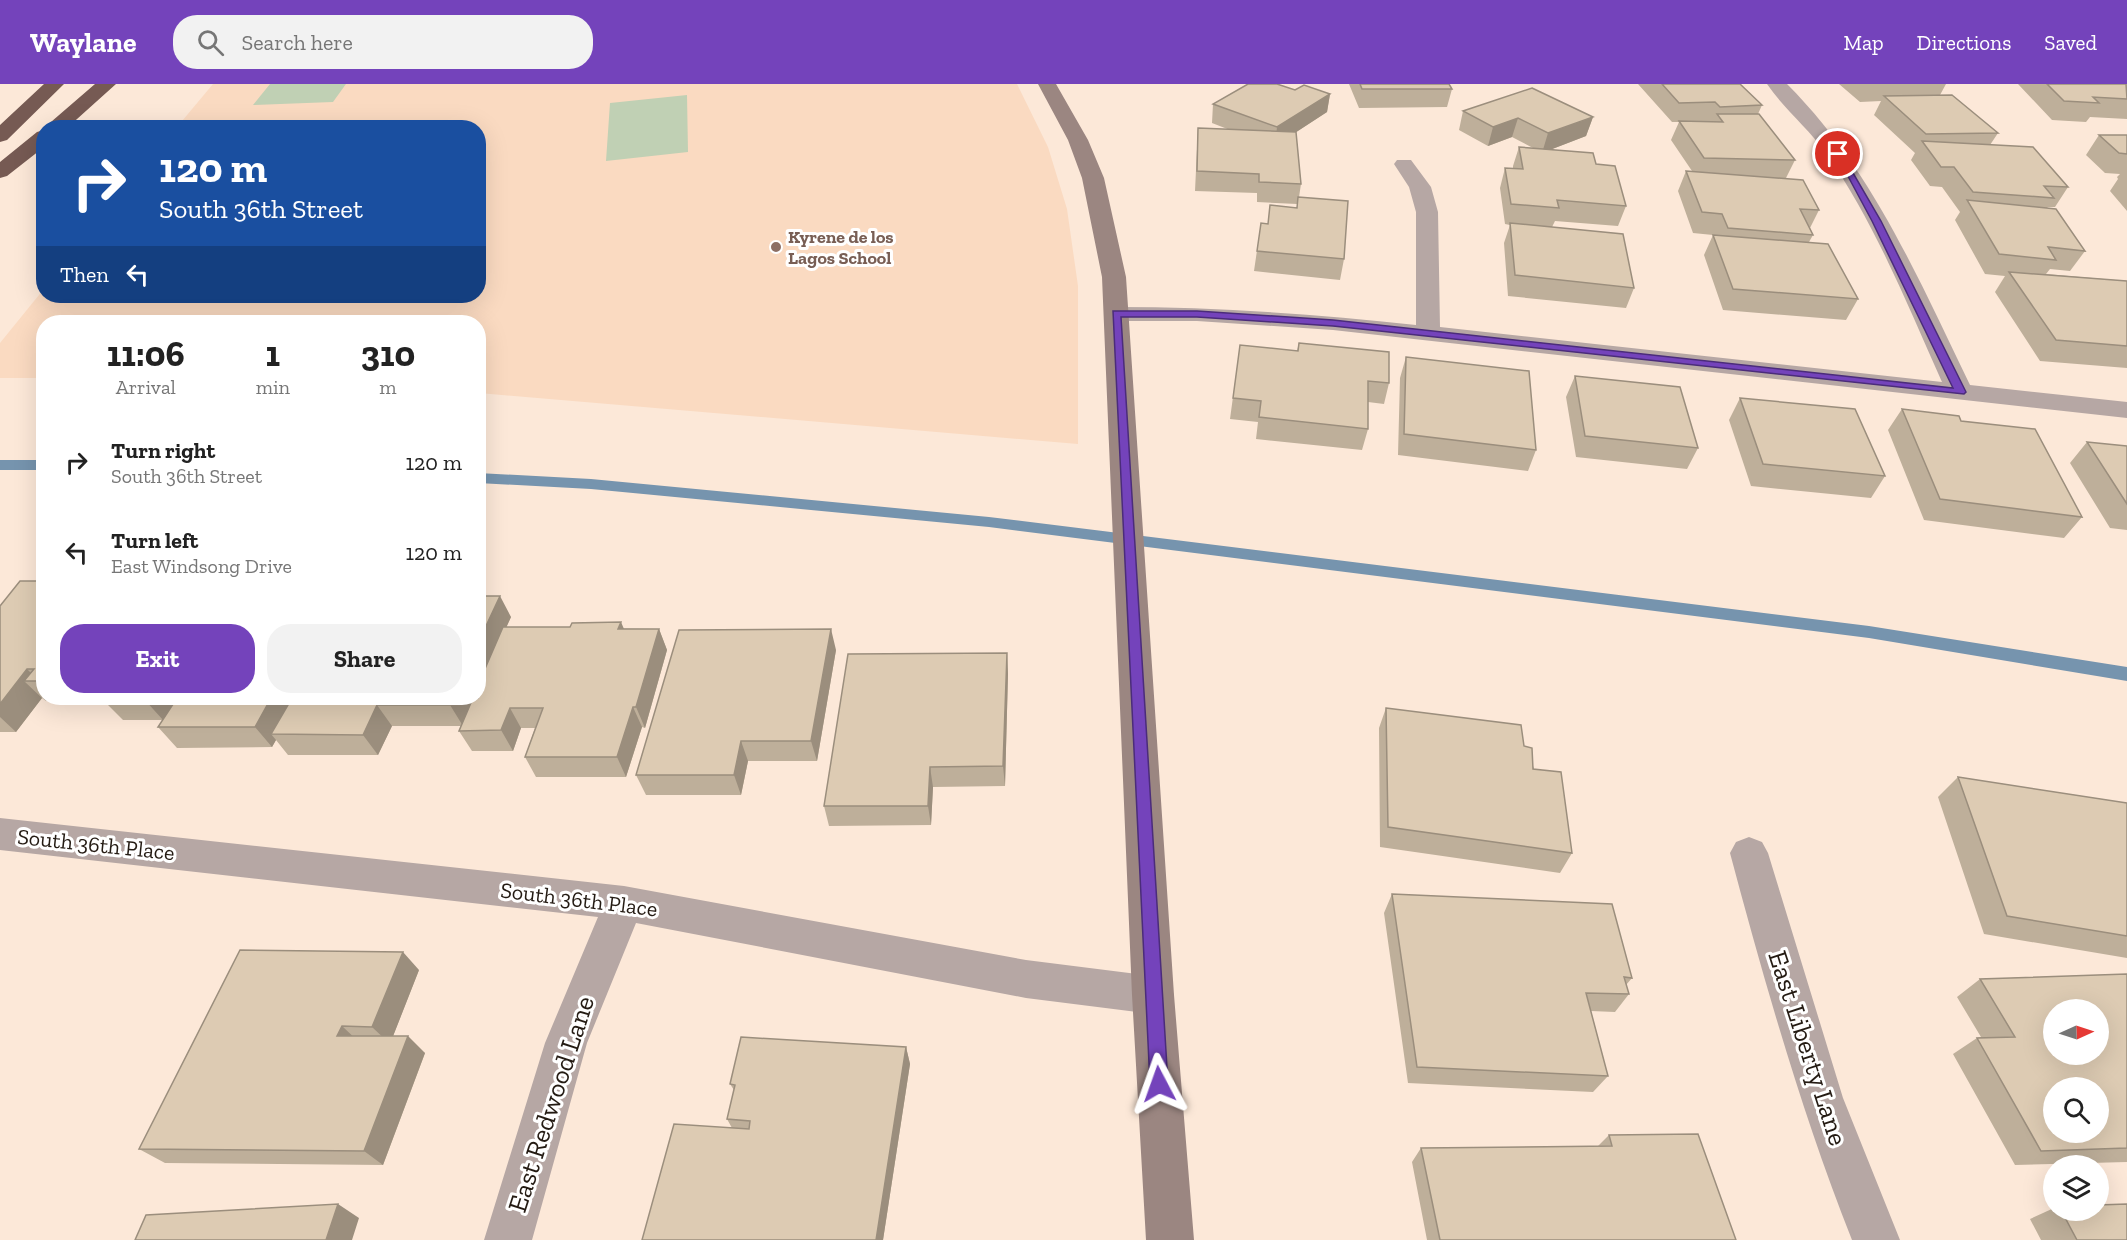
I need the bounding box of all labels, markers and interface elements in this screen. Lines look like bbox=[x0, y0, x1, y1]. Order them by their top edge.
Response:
search box bbox=[173, 15, 593, 69]
text: Waylane bbox=[30, 26, 137, 59]
icon: search bbox=[194, 26, 227, 59]
text: Search here bbox=[242, 29, 353, 56]
text: Map bbox=[1844, 30, 1884, 55]
text: Directions bbox=[1917, 30, 2011, 55]
text: Saved bbox=[2044, 30, 2097, 55]
pin bbox=[1812, 128, 1863, 179]
icon: arrive bbox=[1821, 137, 1854, 170]
text: 120 m bbox=[159, 142, 267, 193]
icon: right bbox=[60, 144, 138, 222]
text: South 36th Street bbox=[159, 193, 363, 225]
place label: Kyrene de los Lagos School bbox=[788, 226, 894, 269]
marker: Kyrene de los Lagos School bbox=[769, 240, 783, 254]
icon: left bbox=[121, 258, 154, 291]
text: Then bbox=[60, 261, 109, 288]
text: 11:06 bbox=[107, 332, 185, 375]
text: 1 bbox=[266, 332, 280, 375]
text: 310 bbox=[361, 332, 415, 375]
text: Arrival bbox=[116, 375, 176, 399]
text: min bbox=[256, 375, 290, 399]
text: m bbox=[379, 375, 397, 399]
text: Turn right bbox=[111, 437, 215, 464]
icon: right bbox=[60, 446, 93, 479]
text: 120 m bbox=[406, 449, 462, 476]
text: South 36th Street bbox=[111, 464, 262, 488]
text: Turn left bbox=[111, 527, 198, 554]
icon: left bbox=[60, 536, 93, 569]
text: 120 m bbox=[406, 539, 462, 566]
text: East Windsong Drive bbox=[111, 554, 292, 578]
button: Exit bbox=[60, 624, 255, 693]
button: Share bbox=[267, 624, 462, 693]
street label: South 36th Place bbox=[16, 823, 176, 866]
street label: South 36th Place bbox=[499, 876, 659, 923]
street label: East Liberty Lane bbox=[1761, 947, 1855, 1149]
street label: East Redwood Lane bbox=[501, 992, 601, 1216]
north arrow bbox=[2043, 999, 2109, 1065]
map controls bbox=[2043, 999, 2109, 1221]
position arrow bbox=[1127, 1052, 1191, 1116]
button: search bbox=[2043, 1077, 2109, 1143]
button: layers bbox=[2043, 1155, 2109, 1221]

